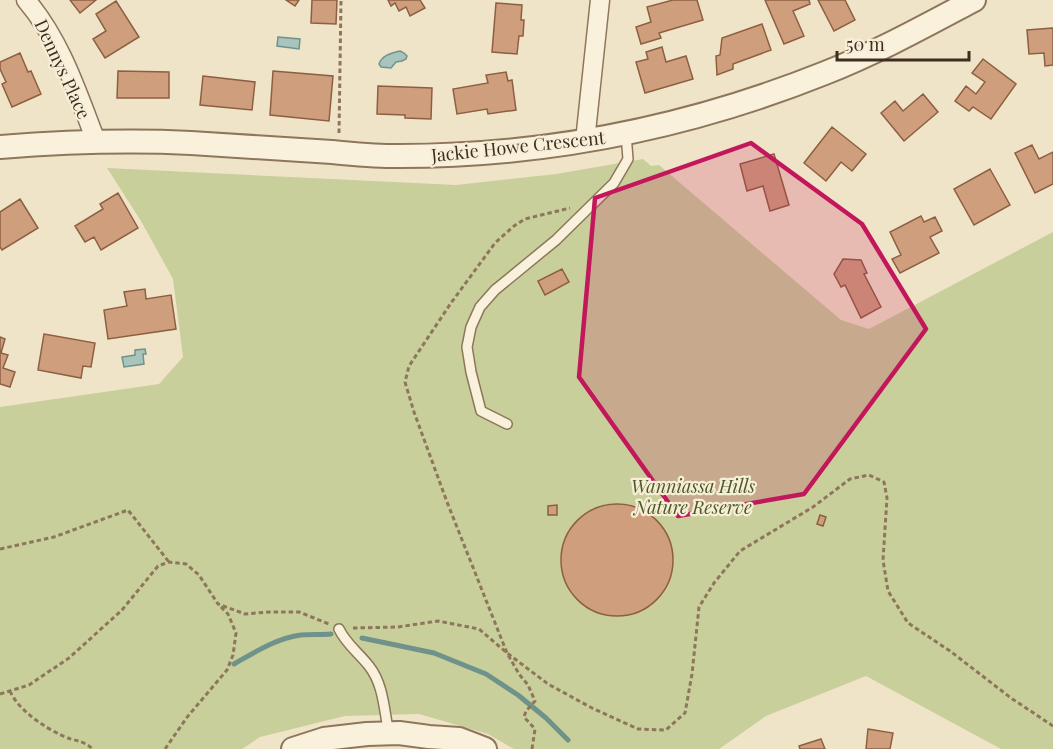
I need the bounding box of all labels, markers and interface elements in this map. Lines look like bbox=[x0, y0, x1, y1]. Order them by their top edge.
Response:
street label: Dennys Place bbox=[29, 15, 97, 123]
scale bar bbox=[837, 24, 969, 62]
text: 50 m bbox=[846, 32, 885, 56]
street label: Jackie Howe Crescent bbox=[429, 125, 607, 167]
park label: Wanniassa Hills Nature Reserve bbox=[631, 474, 755, 519]

